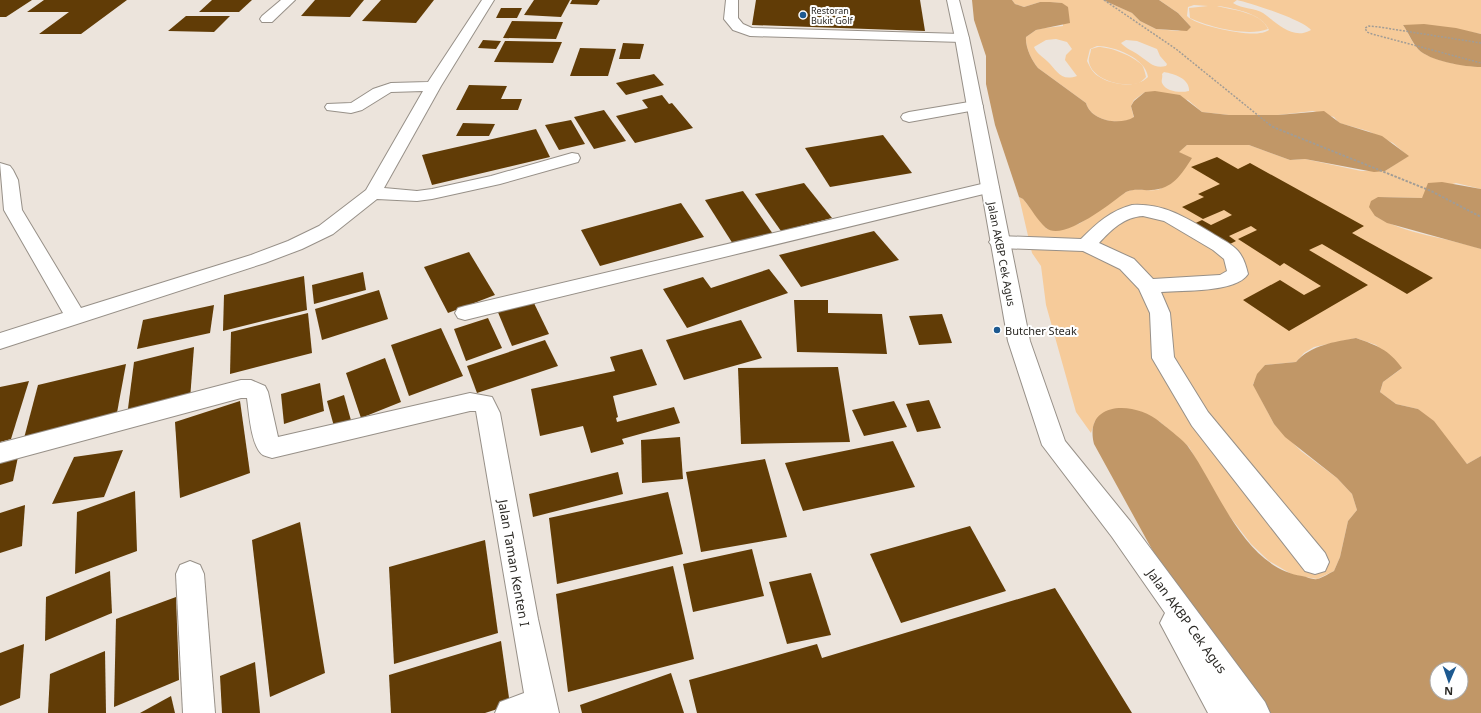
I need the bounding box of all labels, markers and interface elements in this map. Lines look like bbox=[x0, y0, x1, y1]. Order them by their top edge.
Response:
place label: Restoran Bukit Golf bbox=[811, 4, 853, 27]
marker: Restoran Bukit Golf bbox=[798, 10, 808, 20]
street label: Jalan AKBP Cek Agus bbox=[984, 200, 1019, 308]
place label: Butcher Steak bbox=[1005, 323, 1077, 338]
marker: Butcher Steak bbox=[992, 325, 1002, 335]
street label: Jalan Taman Kenten I bbox=[494, 496, 534, 628]
street label: Jalan AKBP Cek Agus bbox=[1142, 563, 1231, 677]
north arrow bbox=[1429, 661, 1469, 701]
text: N bbox=[1444, 684, 1453, 699]

